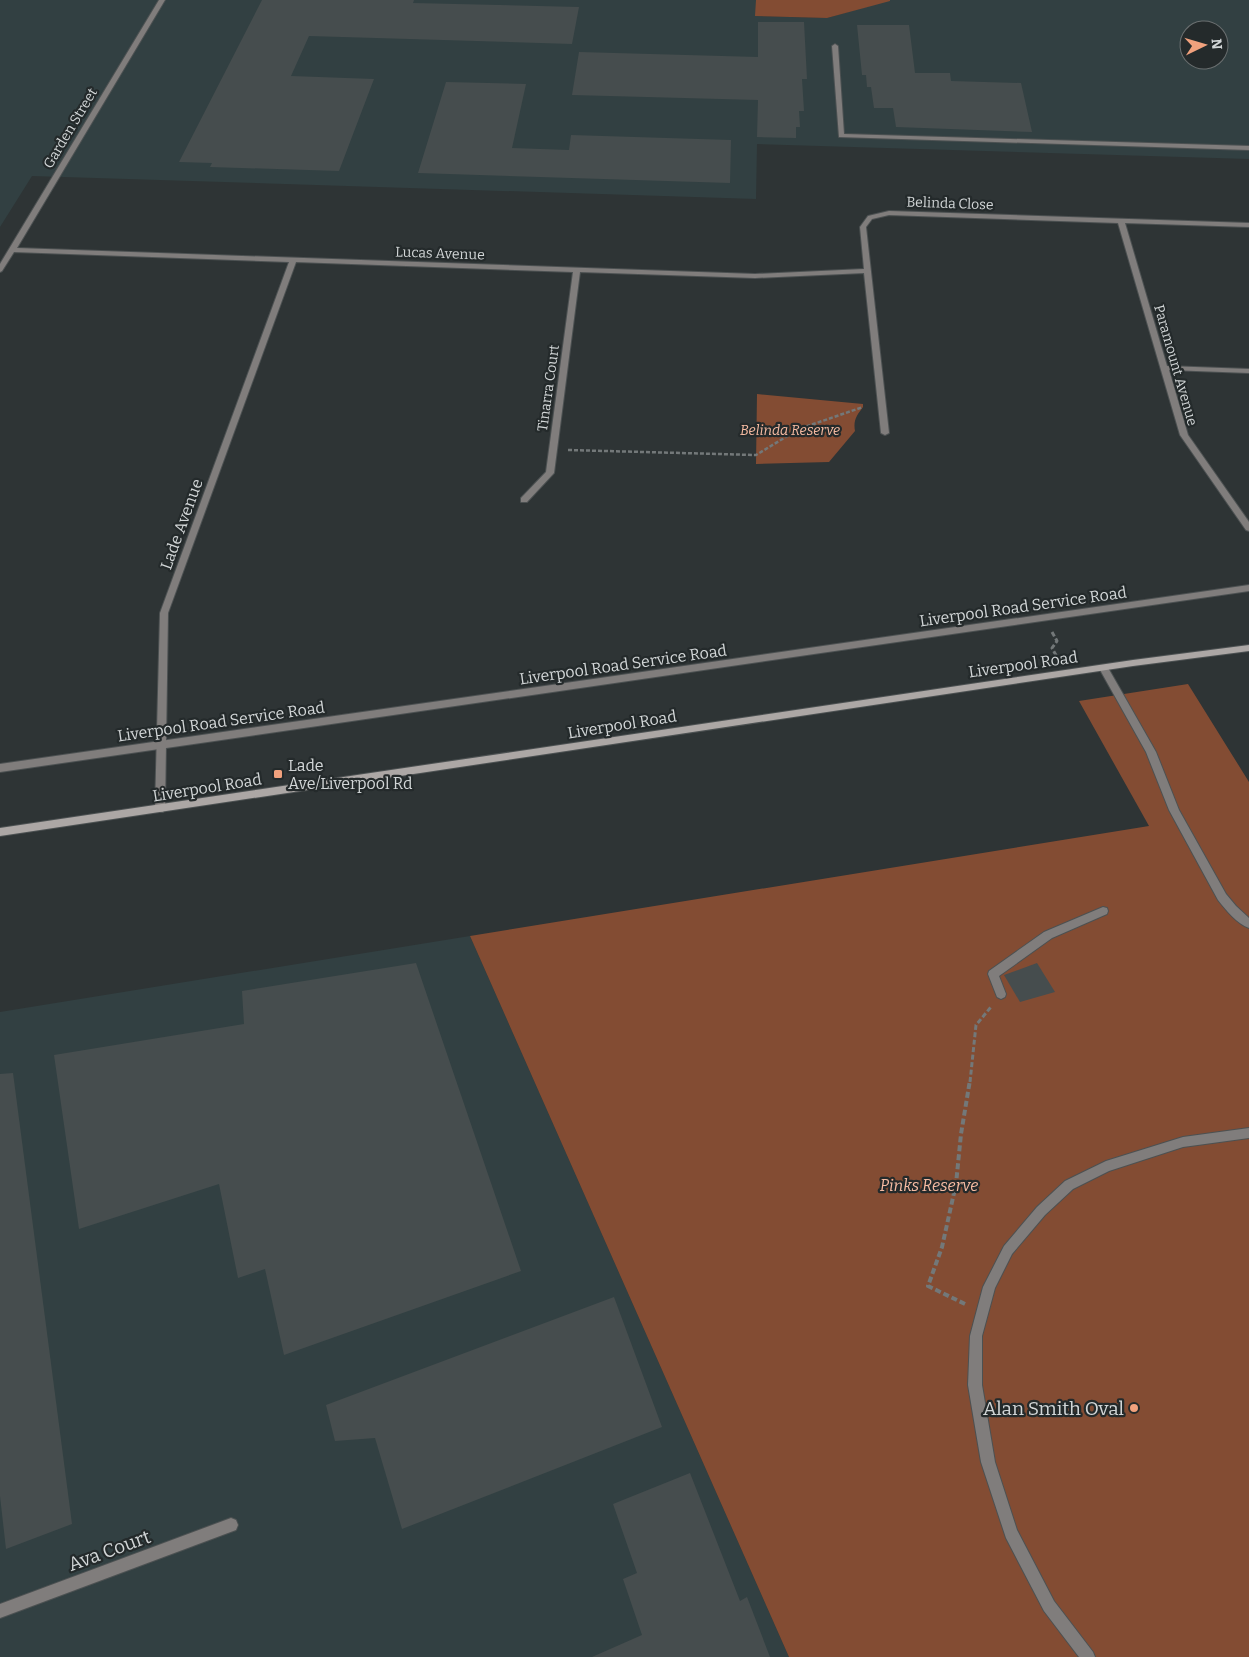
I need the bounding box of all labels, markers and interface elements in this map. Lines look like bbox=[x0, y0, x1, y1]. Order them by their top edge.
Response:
north arrow bbox=[1179, 20, 1229, 70]
text: N bbox=[1208, 38, 1225, 50]
street label: Garden Street bbox=[40, 85, 101, 172]
street label: Belinda Close bbox=[906, 193, 994, 214]
street label: Lucas Avenue bbox=[395, 243, 485, 264]
street label: Paramount Avenue bbox=[1150, 303, 1201, 428]
street label: Tinarra Court bbox=[534, 344, 563, 433]
park label: Belinda Reserve bbox=[740, 422, 840, 439]
street label: Lade Avenue bbox=[156, 476, 207, 572]
street label: Liverpool Road Service Road bbox=[918, 582, 1129, 630]
street label: Liverpool Road Service Road bbox=[518, 640, 729, 688]
street label: Liverpool Road bbox=[967, 647, 1079, 682]
street label: Liverpool Road Service Road bbox=[116, 697, 327, 745]
street label: Liverpool Road bbox=[566, 706, 678, 742]
place label: Lade Ave/Liverpool Rd bbox=[288, 756, 413, 793]
marker: Lade Ave/Liverpool Rd bbox=[272, 768, 284, 780]
street label: Liverpool Road bbox=[151, 769, 263, 805]
park label: Pinks Reserve bbox=[880, 1176, 978, 1195]
place label: Alan Smith Oval bbox=[983, 1397, 1124, 1420]
marker: Alan Smith Oval bbox=[1128, 1402, 1140, 1414]
street label: Ava Court bbox=[65, 1525, 154, 1576]

